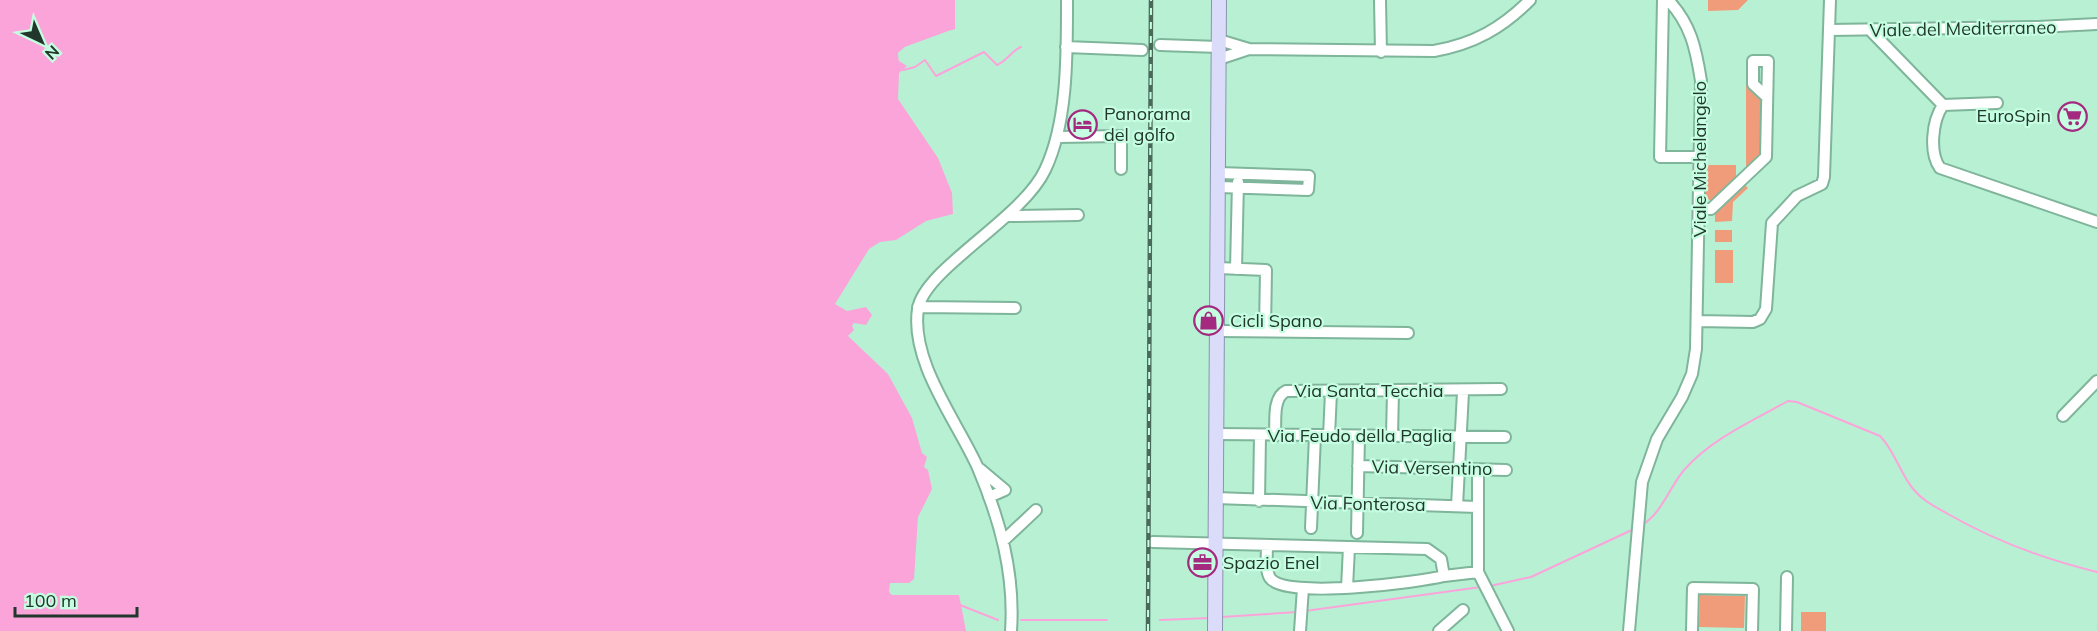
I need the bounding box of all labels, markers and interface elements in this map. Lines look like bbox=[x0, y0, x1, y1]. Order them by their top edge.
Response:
north arrow bbox=[12, 12, 72, 72]
street label: Viale del Mediterraneo bbox=[1869, 15, 2057, 42]
text: N bbox=[41, 41, 64, 64]
street label: Viale Michelangelo bbox=[1688, 81, 1711, 237]
supermarket icon: EuroSpin bbox=[2056, 100, 2088, 132]
place label: Panorama del golfo bbox=[1104, 102, 1191, 146]
place label: EuroSpin bbox=[1976, 104, 2051, 127]
hotel icon: Panorama del golfo bbox=[1067, 108, 1099, 140]
shop icon: Cicli Spano bbox=[1193, 305, 1225, 337]
place label: Cicli Spano bbox=[1230, 309, 1322, 332]
street label: Via Santa Tecchia bbox=[1294, 379, 1444, 402]
street label: Via Feudo della Paglia bbox=[1267, 424, 1453, 447]
street label: Via Versentino bbox=[1371, 455, 1493, 480]
street label: Via Fonterosa bbox=[1310, 491, 1426, 516]
office icon: Spazio Enel bbox=[1186, 547, 1218, 579]
place label: Spazio Enel bbox=[1223, 551, 1320, 574]
scale bar bbox=[15, 580, 136, 618]
text: 100 m bbox=[24, 589, 77, 612]

